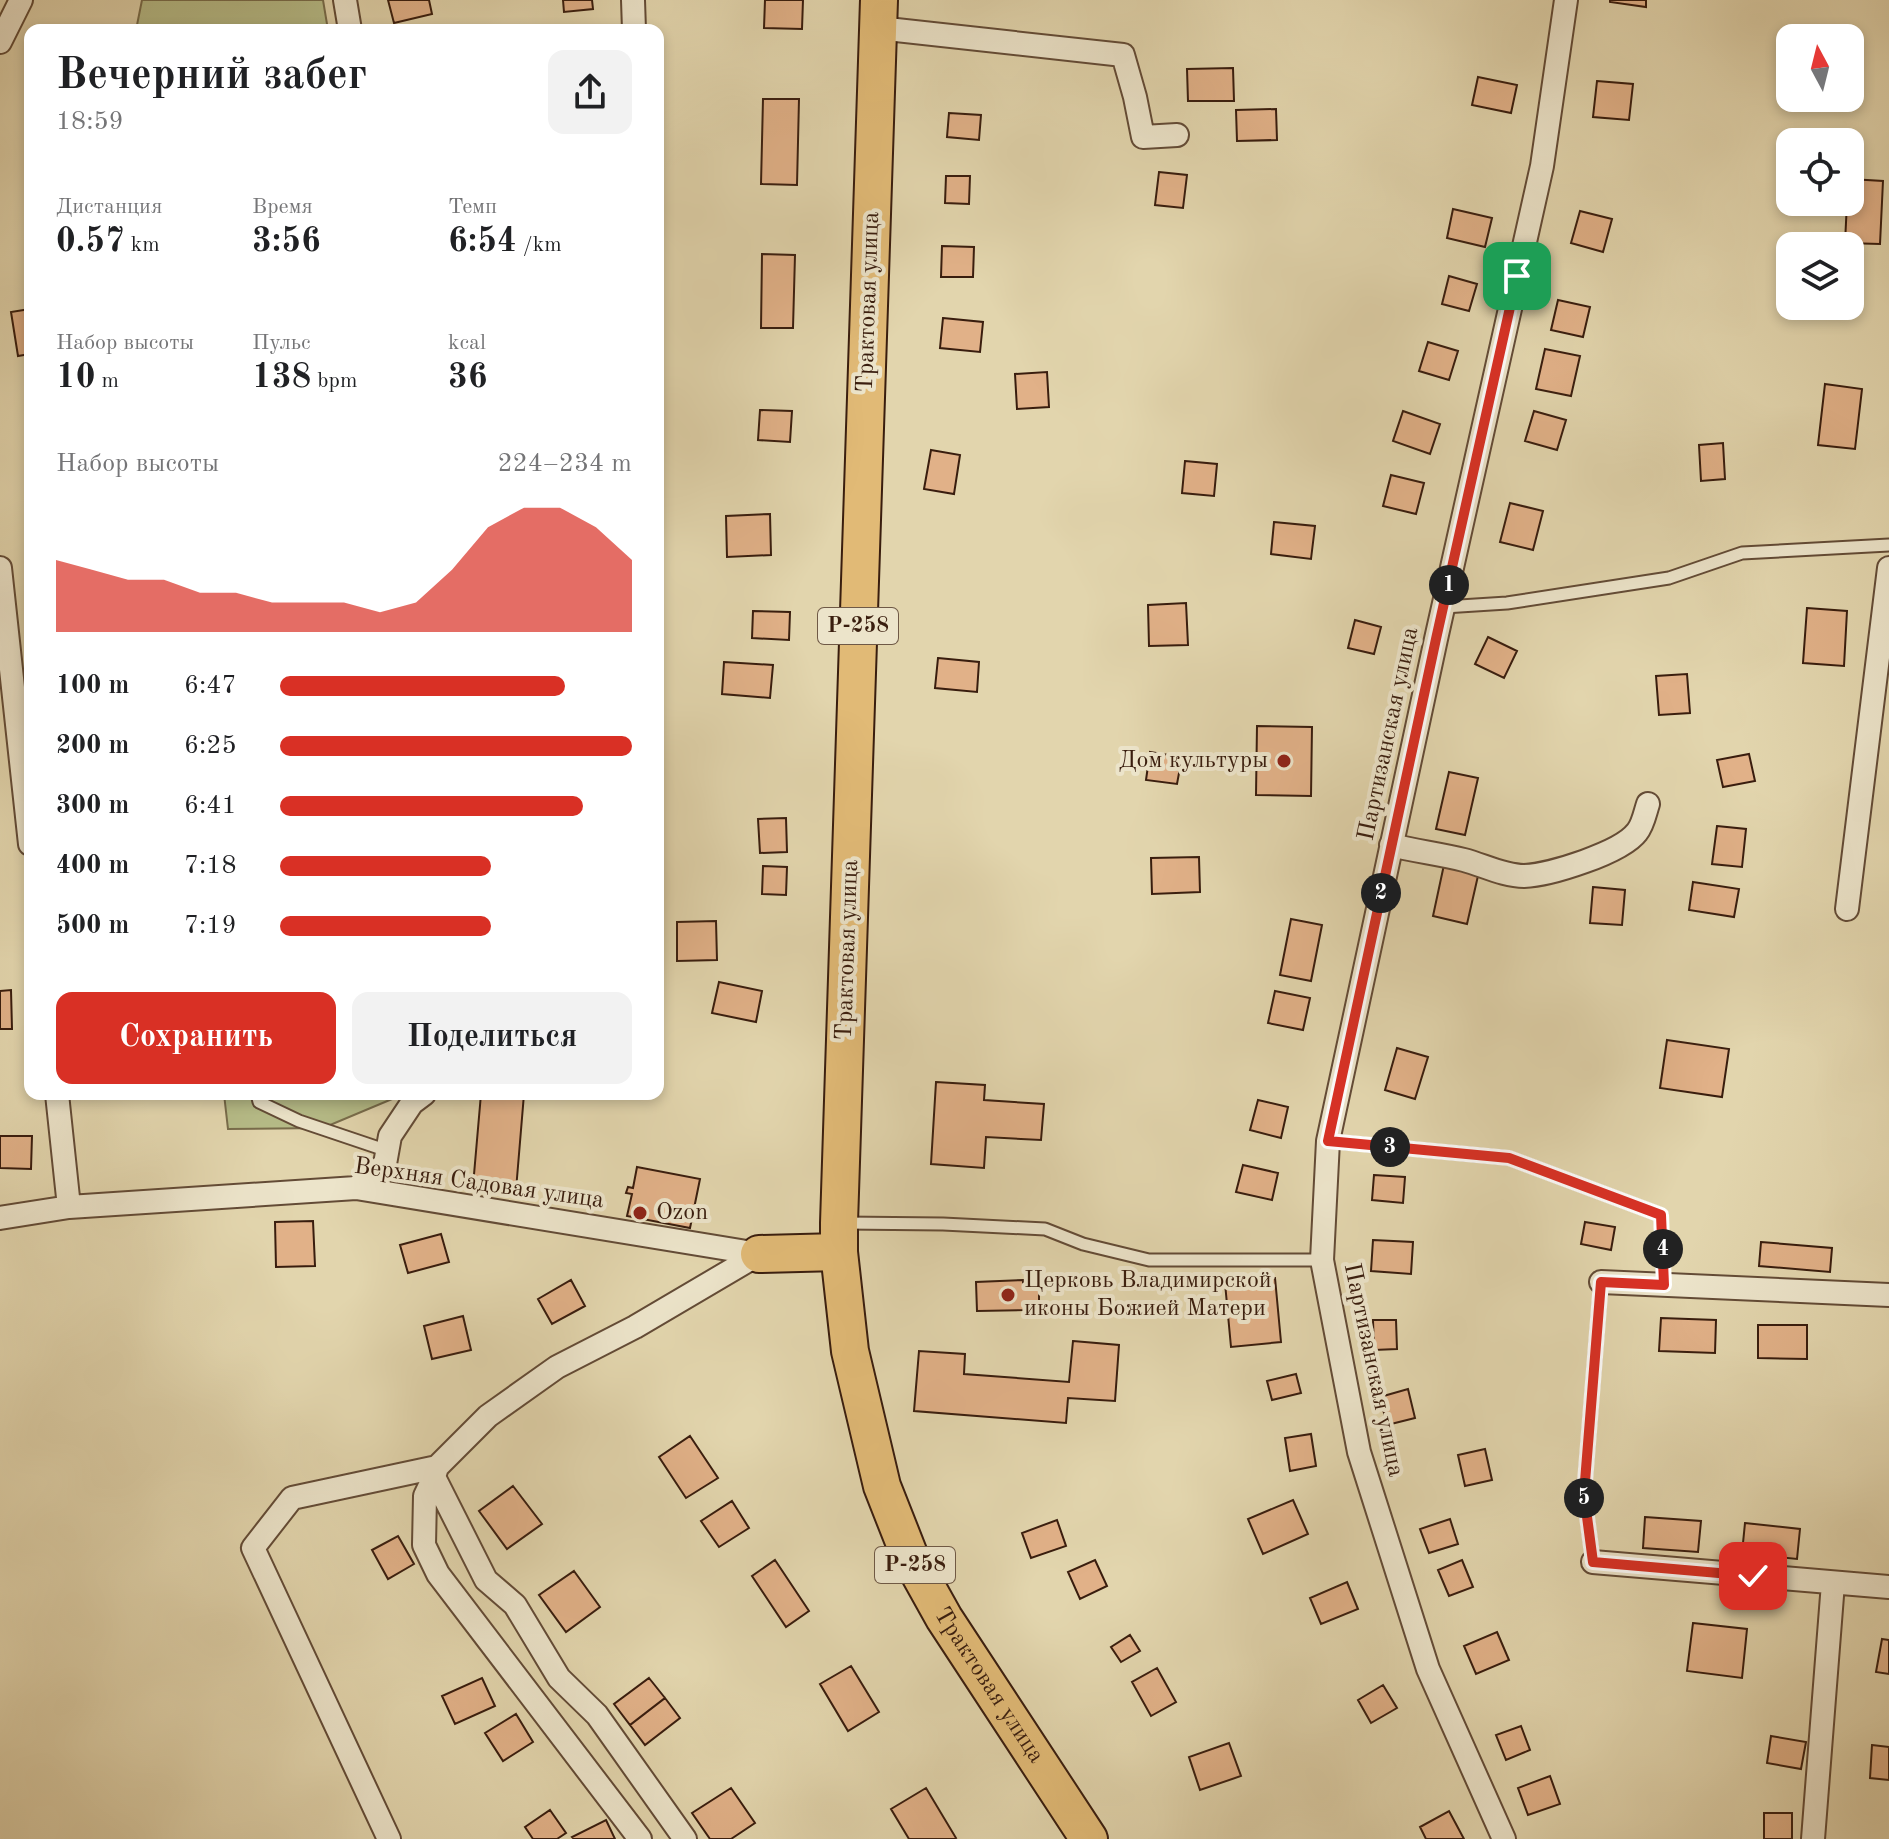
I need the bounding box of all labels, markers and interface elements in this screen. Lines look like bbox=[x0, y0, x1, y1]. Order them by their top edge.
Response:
north arrow bbox=[1776, 24, 1864, 112]
map controls bbox=[1776, 24, 1864, 320]
button: share bbox=[548, 50, 632, 134]
text: Вечерний забег bbox=[56, 54, 367, 98]
text: 18:59 bbox=[56, 109, 124, 135]
button: locate bbox=[1776, 128, 1864, 216]
text: Дистанция bbox=[56, 196, 162, 218]
text: Время bbox=[252, 196, 313, 218]
text: Темп bbox=[448, 196, 497, 218]
street label: Трактовая улица bbox=[854, 211, 884, 393]
text: 0.57 bbox=[56, 225, 125, 259]
text: 3:56 bbox=[252, 225, 321, 259]
text: 6:54 bbox=[448, 225, 517, 259]
button: layers bbox=[1776, 232, 1864, 320]
text: km bbox=[125, 234, 160, 256]
text: /km bbox=[517, 234, 562, 256]
pin bbox=[1483, 242, 1551, 310]
icon: arrive bbox=[1495, 254, 1539, 298]
text: Набор высоты bbox=[56, 332, 194, 354]
text: Пульс bbox=[252, 332, 311, 354]
text: kcal bbox=[448, 332, 486, 354]
text: 10 bbox=[56, 361, 95, 395]
text: 138 bbox=[252, 361, 311, 395]
text: 36 bbox=[448, 361, 487, 395]
text: m bbox=[95, 370, 119, 392]
text: bpm bbox=[311, 370, 357, 392]
text: Набор высоты bbox=[56, 451, 219, 477]
text: 224–234 m bbox=[497, 451, 632, 477]
pin: 1 bbox=[1429, 565, 1469, 605]
text: 1 bbox=[1443, 574, 1455, 596]
road number: Р-258 bbox=[818, 608, 898, 644]
street label: Партизанская улица bbox=[1355, 625, 1423, 843]
text: 100 m bbox=[56, 673, 129, 699]
text: 6:47 bbox=[184, 673, 237, 699]
text: 200 m bbox=[56, 733, 129, 759]
text: 6:25 bbox=[184, 733, 237, 759]
place label: Дом культуры bbox=[1119, 749, 1268, 773]
marker: Дом культуры bbox=[1275, 752, 1293, 770]
text: 300 m bbox=[56, 793, 129, 819]
text: 6:41 bbox=[184, 793, 237, 819]
text: 400 m bbox=[56, 853, 129, 879]
text: 7:18 bbox=[184, 853, 237, 879]
street label: Трактовая улица bbox=[833, 859, 863, 1041]
pin: 2 bbox=[1361, 873, 1401, 913]
text: 2 bbox=[1375, 882, 1387, 904]
text: 500 m bbox=[56, 913, 129, 939]
text: 7:19 bbox=[184, 913, 237, 939]
button: Сохранить bbox=[56, 992, 336, 1084]
button: Поделиться bbox=[352, 992, 632, 1084]
pin: 3 bbox=[1370, 1127, 1410, 1167]
text: 3 bbox=[1384, 1136, 1396, 1158]
street label: Верхняя Садовая улица bbox=[352, 1155, 606, 1213]
place label: Ozon bbox=[656, 1201, 708, 1225]
marker: Ozon bbox=[631, 1204, 649, 1222]
pin: 4 bbox=[1643, 1229, 1683, 1269]
text: 4 bbox=[1657, 1238, 1669, 1260]
street label: Партизанская улица bbox=[1339, 1261, 1407, 1479]
place label: Церковь Владимирской иконы Божией Матери bbox=[1024, 1269, 1272, 1321]
marker: Церковь Владимирской иконы Божией Матери bbox=[999, 1286, 1017, 1304]
pin: 5 bbox=[1564, 1478, 1604, 1518]
text: 5 bbox=[1578, 1487, 1590, 1509]
pin bbox=[1719, 1542, 1787, 1610]
road number: Р-258 bbox=[875, 1547, 955, 1583]
icon: check bbox=[1731, 1554, 1775, 1598]
street label: Трактовая улица bbox=[929, 1604, 1048, 1768]

